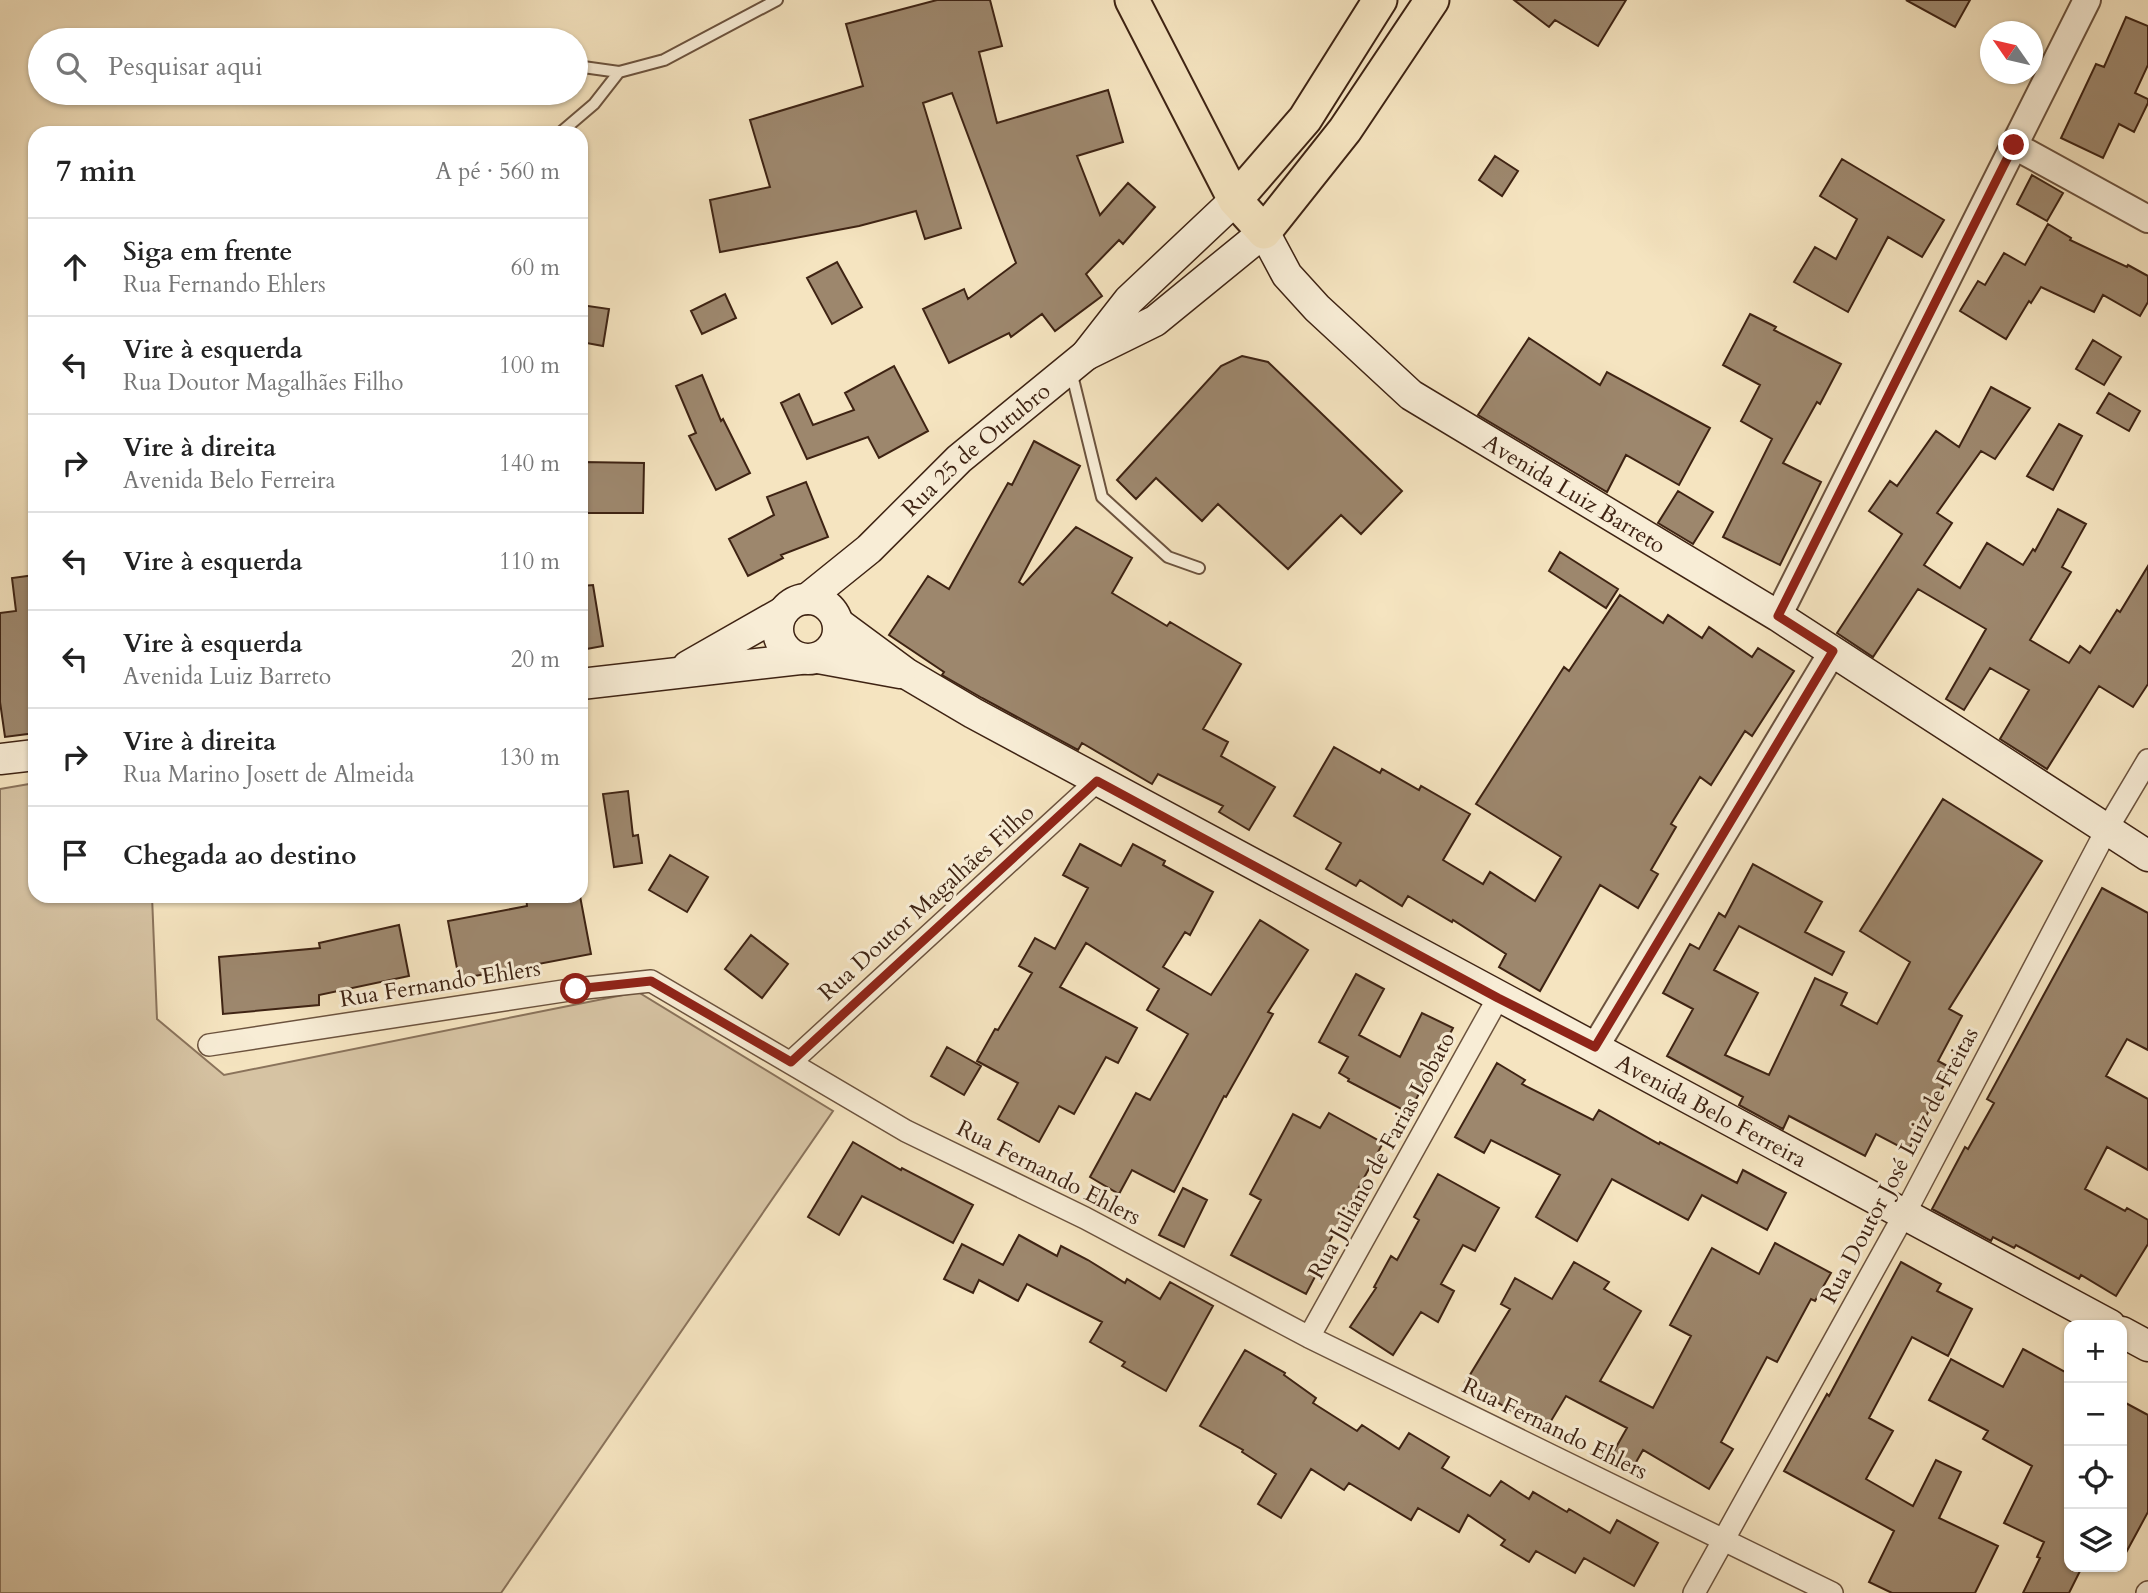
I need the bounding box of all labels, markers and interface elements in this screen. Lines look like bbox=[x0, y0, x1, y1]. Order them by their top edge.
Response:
north arrow bbox=[1980, 21, 2043, 84]
search box bbox=[28, 28, 588, 105]
icon: search bbox=[52, 48, 90, 86]
text: Pesquisar aqui bbox=[108, 49, 263, 84]
route end bbox=[1998, 129, 2029, 160]
text: 7 min bbox=[56, 151, 136, 192]
text: A pé · 560 m bbox=[436, 156, 560, 187]
text: Siga em frente bbox=[123, 234, 292, 269]
icon: ahead bbox=[56, 248, 94, 286]
text: 60 m bbox=[511, 252, 560, 283]
text: Rua Fernando Ehlers bbox=[123, 269, 326, 300]
text: Vire à esquerda bbox=[123, 332, 303, 367]
icon: left bbox=[56, 346, 94, 384]
text: 100 m bbox=[499, 350, 560, 381]
text: Rua Doutor Magalhães Filho bbox=[123, 367, 403, 398]
street label: Rua 25 de Outubro bbox=[895, 375, 1057, 524]
street label: Avenida Luiz Barreto bbox=[1477, 427, 1672, 561]
text: Vire à direita bbox=[123, 430, 276, 465]
icon: right bbox=[56, 444, 94, 482]
text: 140 m bbox=[499, 448, 560, 479]
text: Avenida Belo Ferreira bbox=[123, 465, 335, 496]
icon: left bbox=[56, 542, 94, 580]
text: Vire à esquerda bbox=[123, 544, 303, 579]
text: 110 m bbox=[499, 546, 560, 577]
text: Vire à esquerda bbox=[123, 626, 303, 661]
icon: left bbox=[56, 640, 94, 678]
text: 20 m bbox=[511, 644, 560, 675]
text: Avenida Luiz Barreto bbox=[123, 661, 331, 692]
text: Vire à direita bbox=[123, 724, 276, 759]
icon: right bbox=[56, 738, 94, 776]
text: 130 m bbox=[499, 742, 560, 773]
text: Rua Marino Josett de Almeida bbox=[123, 759, 415, 790]
street label: Rua Doutor Magalhães Filho bbox=[812, 797, 1041, 1008]
icon: arrive bbox=[56, 836, 94, 874]
text: Chegada ao destino bbox=[123, 838, 356, 873]
street label: Rua Fernando Ehlers bbox=[338, 952, 543, 1015]
route start bbox=[560, 973, 591, 1004]
street label: Rua Doutor José Luiz de Freitas bbox=[1813, 1022, 1986, 1309]
street label: Rua Juliano de Farias Lobato bbox=[1301, 1026, 1462, 1284]
street label: Avenida Belo Ferreira bbox=[1610, 1047, 1812, 1175]
street label: Rua Fernando Ehlers bbox=[951, 1113, 1146, 1232]
map controls bbox=[2064, 1320, 2127, 1572]
button: + bbox=[2064, 1320, 2127, 1383]
street label: Rua Fernando Ehlers bbox=[1457, 1370, 1653, 1487]
button: − bbox=[2064, 1383, 2127, 1446]
button: locate bbox=[2064, 1446, 2127, 1509]
button: layers bbox=[2064, 1509, 2127, 1572]

